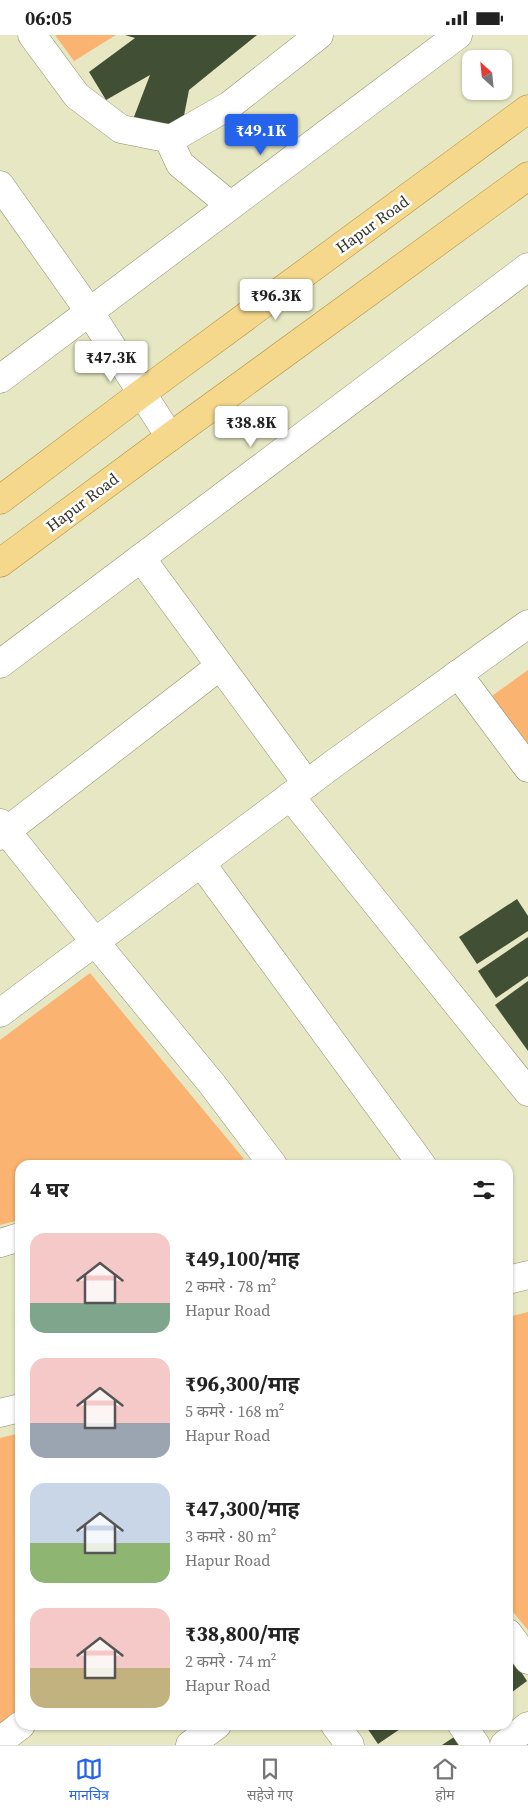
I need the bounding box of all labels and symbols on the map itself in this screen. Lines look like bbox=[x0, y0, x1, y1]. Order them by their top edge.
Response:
north arrow bbox=[462, 50, 512, 100]
pin: ₹49.1K bbox=[220, 113, 302, 156]
street label: Hapur Road bbox=[331, 190, 413, 258]
pin: ₹96.3K bbox=[235, 279, 317, 321]
pin: ₹47.3K bbox=[70, 341, 152, 383]
pin: ₹38.8K bbox=[210, 405, 292, 448]
street label: Hapur Road bbox=[41, 468, 123, 536]

